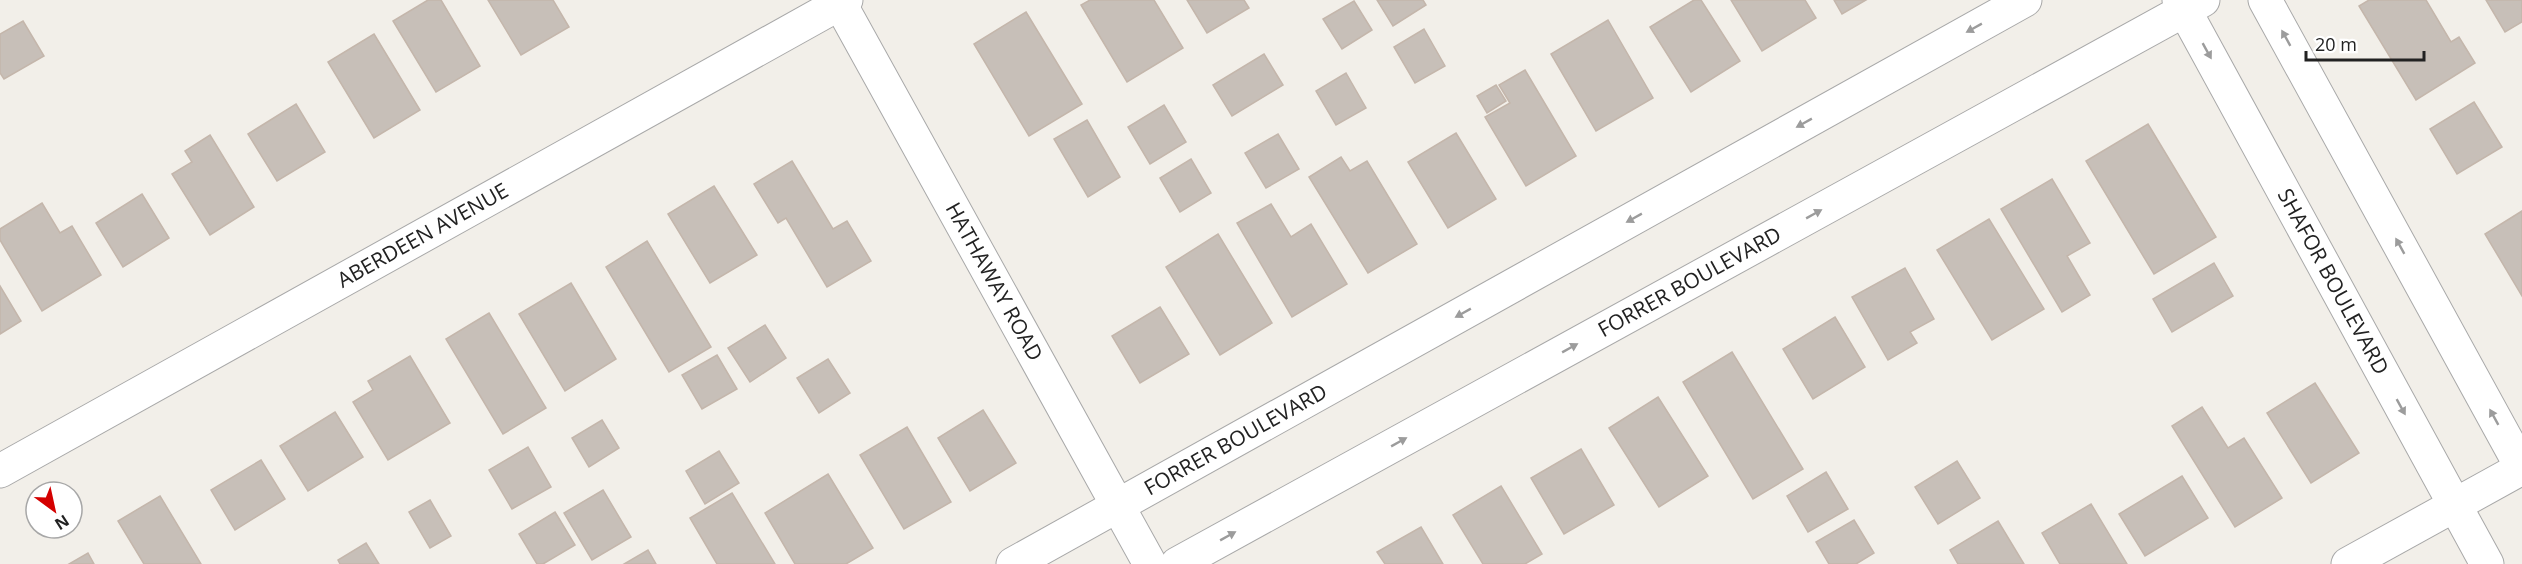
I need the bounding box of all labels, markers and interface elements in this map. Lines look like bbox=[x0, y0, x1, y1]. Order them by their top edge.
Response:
one-way arrow bbox=[1966, 23, 1982, 34]
scale bar bbox=[2306, 24, 2424, 62]
one-way arrow bbox=[2281, 29, 2291, 46]
text: 20 m bbox=[2315, 32, 2357, 56]
one-way arrow bbox=[2202, 43, 2212, 60]
one-way arrow bbox=[1795, 118, 1812, 128]
street label: ABERDEEN AVENUE bbox=[332, 176, 513, 294]
street label: SHAFOR BOULEVARD bbox=[2272, 183, 2396, 379]
street label: HATHAWAY ROAD bbox=[940, 197, 1050, 365]
one-way arrow bbox=[1806, 209, 1823, 219]
one-way arrow bbox=[1625, 213, 1642, 223]
street label: FORRER BOULEVARD bbox=[1593, 220, 1786, 343]
one-way arrow bbox=[2395, 237, 2405, 254]
one-way arrow bbox=[1454, 308, 1471, 318]
one-way arrow bbox=[1562, 343, 1579, 353]
street label: FORRER BOULEVARD bbox=[1139, 377, 1332, 501]
one-way arrow bbox=[2396, 399, 2406, 416]
one-way arrow bbox=[2489, 408, 2499, 425]
one-way arrow bbox=[1391, 437, 1408, 447]
north arrow bbox=[24, 480, 84, 540]
text: N bbox=[51, 510, 74, 535]
one-way arrow bbox=[1220, 531, 1237, 541]

